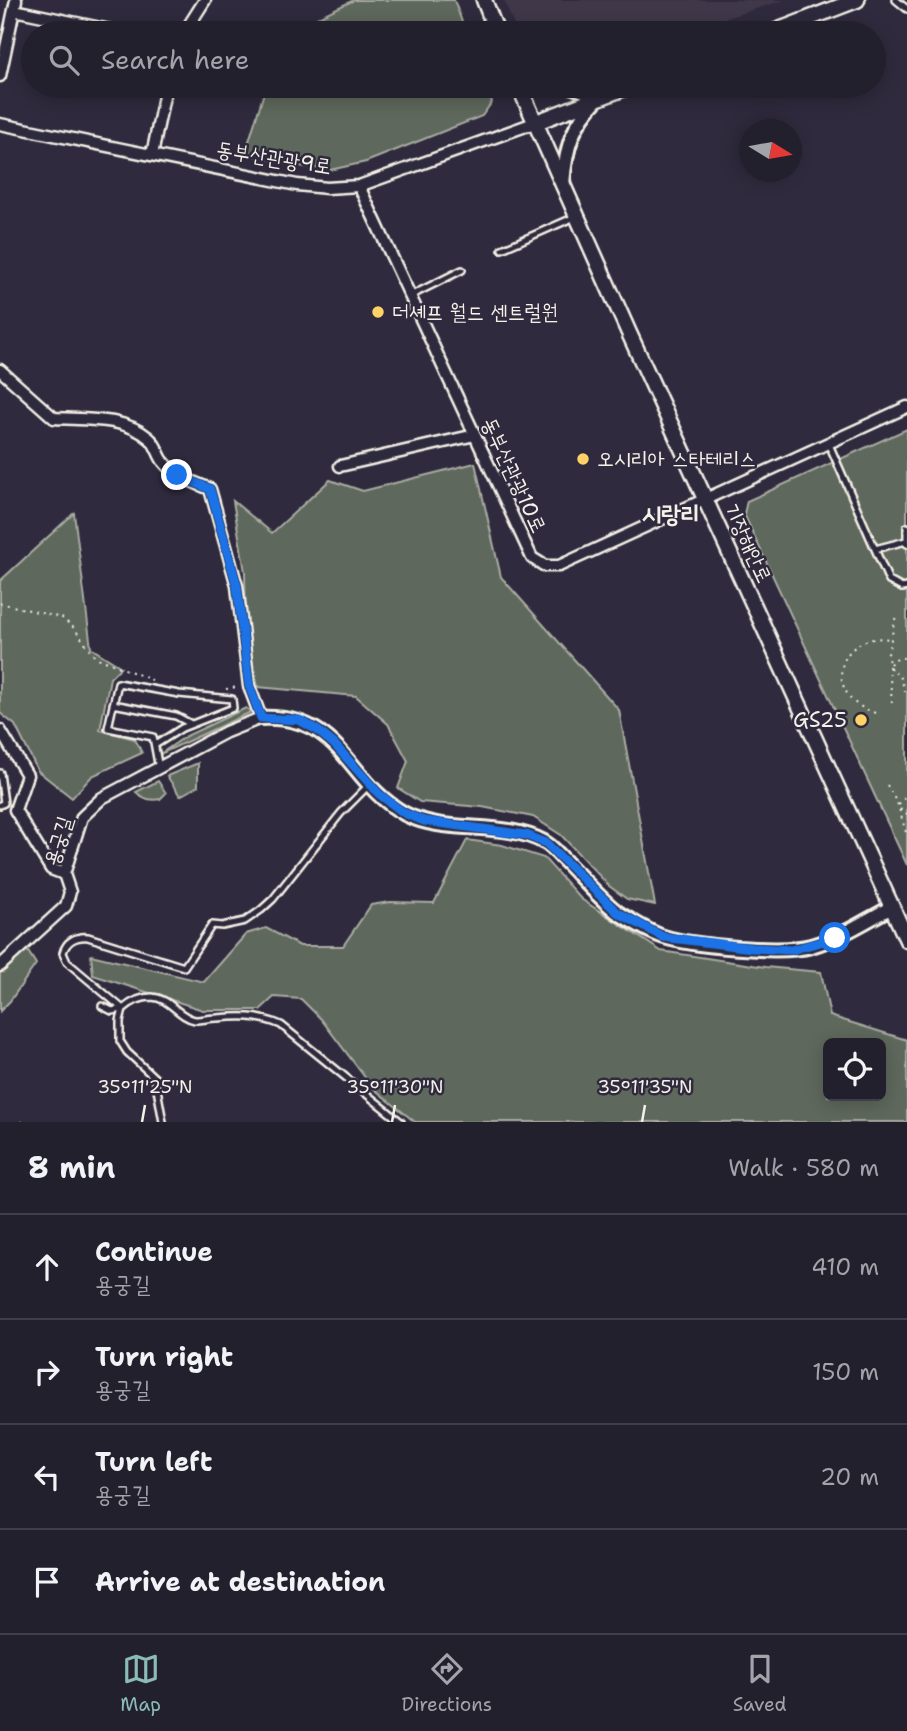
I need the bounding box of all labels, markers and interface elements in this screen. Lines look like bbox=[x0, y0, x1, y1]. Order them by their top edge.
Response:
search box bbox=[21, 21, 886, 98]
icon: search bbox=[45, 41, 83, 79]
text: Search here bbox=[101, 42, 250, 77]
north arrow bbox=[739, 119, 802, 182]
street label: 동부산관광9로 bbox=[214, 135, 334, 181]
place label: 더셰프 월드 센트럴원 bbox=[392, 298, 558, 326]
marker: 더셰프 월드 센트럴원 bbox=[370, 304, 386, 320]
street label: 동부산관광10로 bbox=[475, 413, 553, 537]
place label: 오시리아 스타테리스 bbox=[597, 445, 756, 473]
marker: 오시리아 스타테리스 bbox=[575, 451, 591, 467]
route end bbox=[161, 459, 192, 490]
district label: 시랑리 bbox=[642, 498, 700, 530]
street label: 기장해안로 bbox=[717, 499, 779, 587]
place label: GS25 bbox=[793, 706, 847, 734]
marker: GS25 bbox=[853, 712, 869, 728]
street label: 용궁길 bbox=[37, 813, 79, 869]
route start bbox=[819, 922, 850, 953]
map controls bbox=[823, 1038, 886, 1101]
button: locate bbox=[823, 1038, 886, 1101]
text: 35°11'25"N bbox=[97, 1075, 193, 1099]
text: 35°11'30"N bbox=[346, 1075, 444, 1099]
text: 35°11'35"N bbox=[598, 1075, 692, 1099]
text: 8 min bbox=[28, 1147, 115, 1188]
text: Walk · 580 m bbox=[728, 1153, 879, 1183]
text: Continue bbox=[95, 1234, 213, 1269]
icon: ahead bbox=[28, 1248, 66, 1286]
text: 410 m bbox=[811, 1252, 879, 1282]
text: 용궁길 bbox=[95, 1269, 151, 1299]
text: Turn right bbox=[95, 1339, 233, 1374]
icon: right bbox=[28, 1353, 66, 1391]
text: 150 m bbox=[812, 1357, 879, 1387]
text: 용궁길 bbox=[95, 1374, 151, 1404]
text: Turn left bbox=[95, 1444, 212, 1479]
icon: left bbox=[28, 1458, 66, 1496]
text: 20 m bbox=[820, 1462, 879, 1492]
text: 용궁길 bbox=[95, 1479, 151, 1509]
icon: arrive bbox=[28, 1563, 66, 1601]
text: Arrive at destination bbox=[95, 1564, 385, 1599]
tab: Map bbox=[120, 1650, 161, 1717]
tab: Directions bbox=[402, 1650, 492, 1717]
tab: Saved bbox=[733, 1650, 787, 1717]

